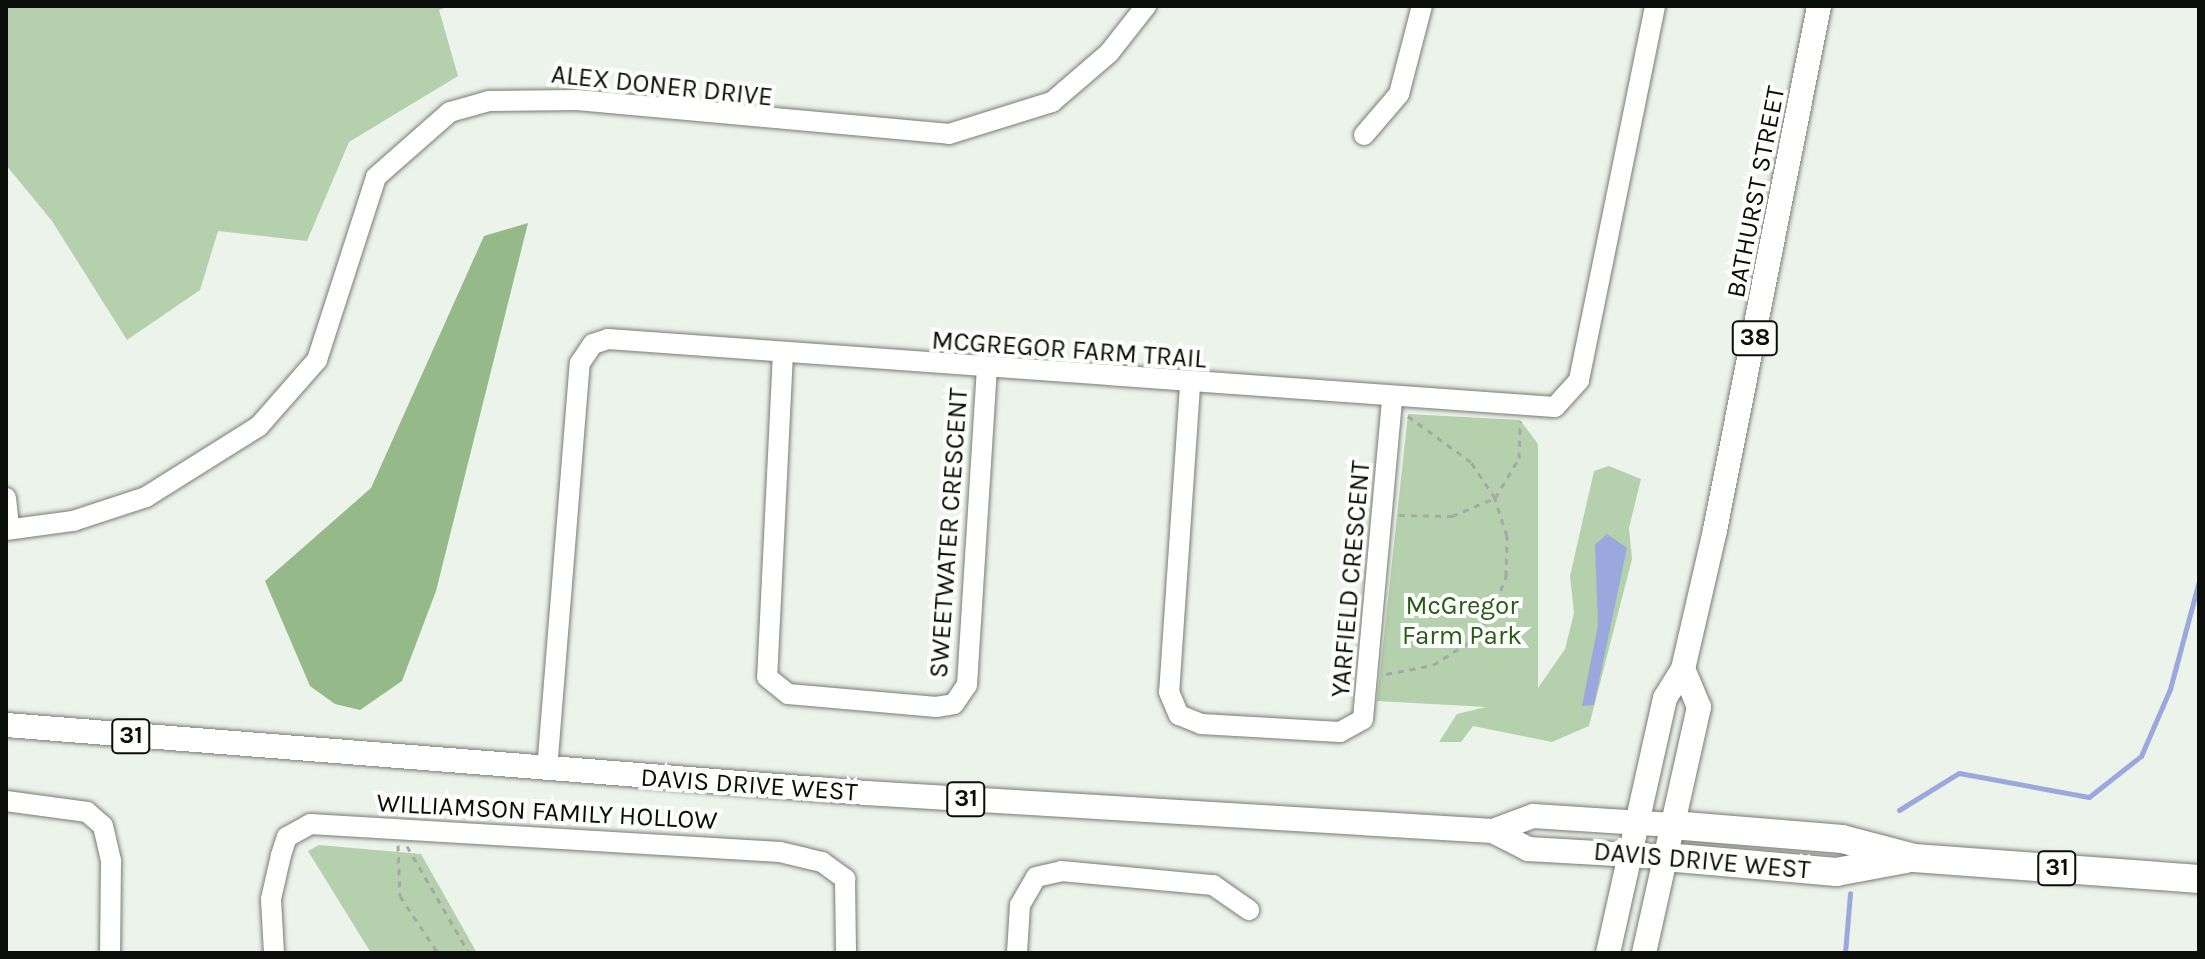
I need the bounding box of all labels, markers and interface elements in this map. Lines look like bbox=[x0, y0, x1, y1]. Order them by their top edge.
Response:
street label: ALEX DONER DRIVE bbox=[550, 59, 774, 113]
street label: BATHURST STREET bbox=[1720, 83, 1792, 301]
road number: 38 bbox=[1731, 318, 1779, 358]
street label: MCGREGOR FARM TRAIL bbox=[931, 325, 1207, 375]
street label: SWEETWATER CRESCENT bbox=[923, 387, 975, 679]
street label: YARFIELD CRESCENT bbox=[1325, 459, 1377, 699]
park label: McGregor Farm Park bbox=[1402, 590, 1522, 652]
road number: 31 bbox=[111, 716, 151, 756]
street label: DAVIS DRIVE WEST bbox=[639, 762, 859, 808]
road number: 31 bbox=[946, 779, 986, 819]
street label: WILLIAMSON FAMILY HOLLOW bbox=[376, 787, 718, 837]
street label: DAVIS DRIVE WEST bbox=[1592, 836, 1812, 886]
road number: 31 bbox=[2037, 848, 2077, 888]

